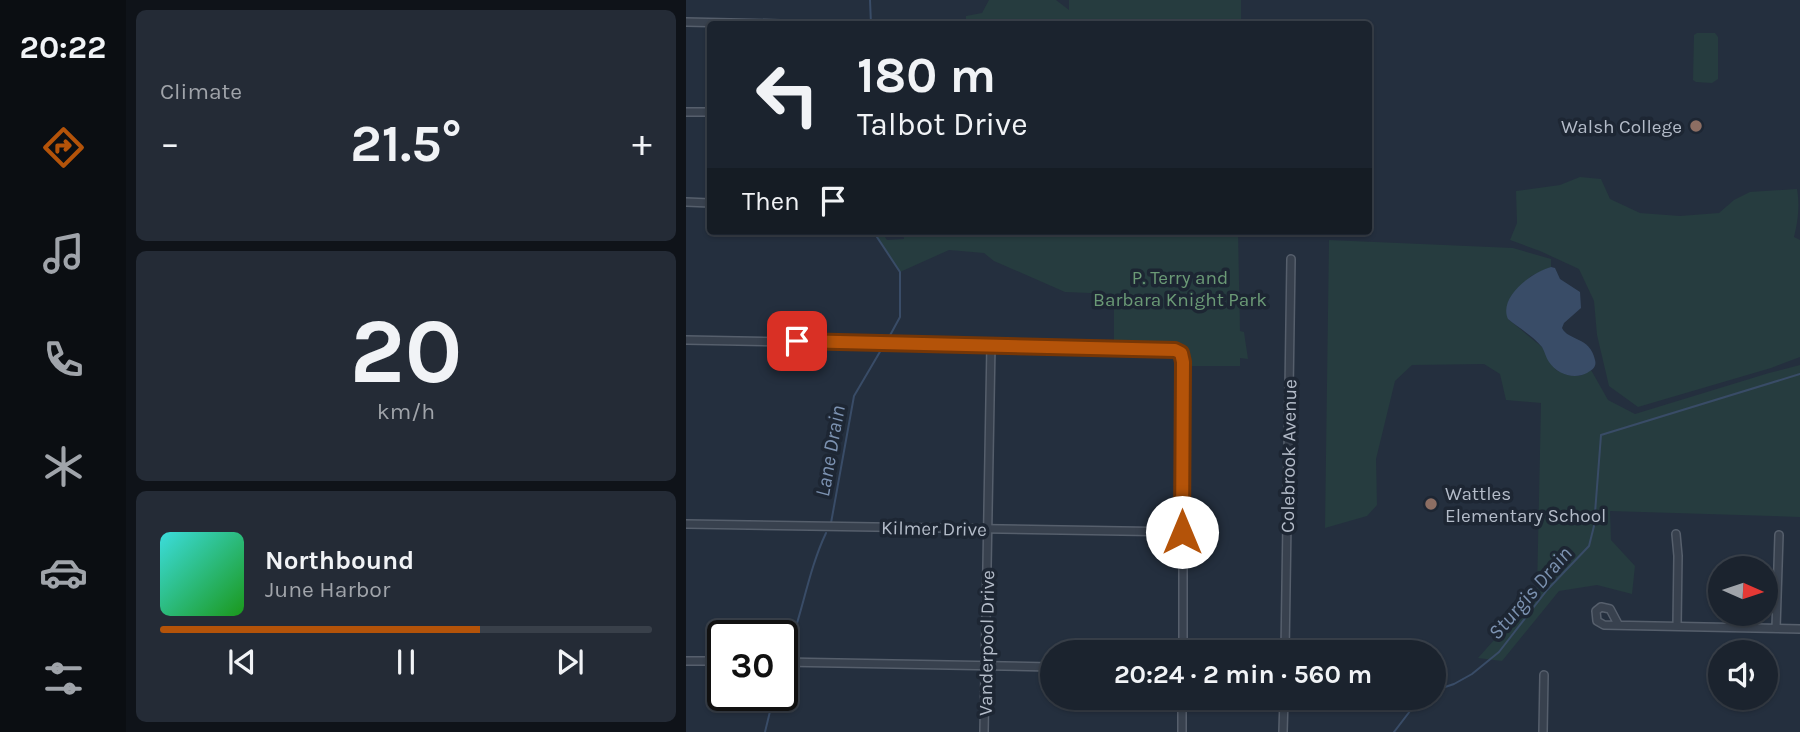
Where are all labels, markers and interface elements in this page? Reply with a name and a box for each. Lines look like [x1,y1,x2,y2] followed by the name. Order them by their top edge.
[20,29,106,66] text: 20:22
[857,47,996,104] text: 180 m
[742,49,833,140] icon: left
[160,78,242,105] text: Climate
[857,106,1028,143] text: Talbot Drive
[350,113,462,174] text: 21.5°
[1561,116,1682,138] place label: Walsh College
[1688,118,1704,134] marker: Walsh College
[160,121,180,166] text: −
[632,121,652,166] text: +
[39,123,88,172] icon: directions
[814,182,852,220] icon: arrive
[742,186,800,217] text: Then
[39,229,88,278] icon: music
[1093,267,1267,311] park label: P. Terry and Barbara Knight Park
[350,299,462,405] text: 20
[767,311,827,371] pin
[778,322,816,360] icon: arrive
[39,335,88,384] icon: phone
[1277,379,1301,533] street label: Colebrook Avenue
[377,398,435,425] text: km/h
[810,403,850,499] water label: Lane Drain
[39,442,88,491] icon: climate
[1445,483,1606,527] place label: Wattles Elementary School
[1145,495,1219,569] position arrow
[1423,496,1439,512] marker: Wattles Elementary School
[881,517,987,541] street label: Kilmer Drive
[1483,542,1577,644] water label: Sturgis Drain
[265,545,414,576] text: Northbound
[39,548,88,597] icon: car
[1708,556,1778,626] north arrow
[1708,556,1778,710] map controls
[975,570,999,716] street label: Vanderpool Drive
[265,576,390,603] text: June Harbor
[707,620,798,711] speed limit sign: 30
[1708,640,1778,710] button: sound
[223,643,261,681] icon: previous
[387,643,425,681] icon: pause
[551,643,589,681] icon: next
[39,654,88,703] icon: filters
[1114,659,1372,690] text: 20:24 · 2 min · 560 m

